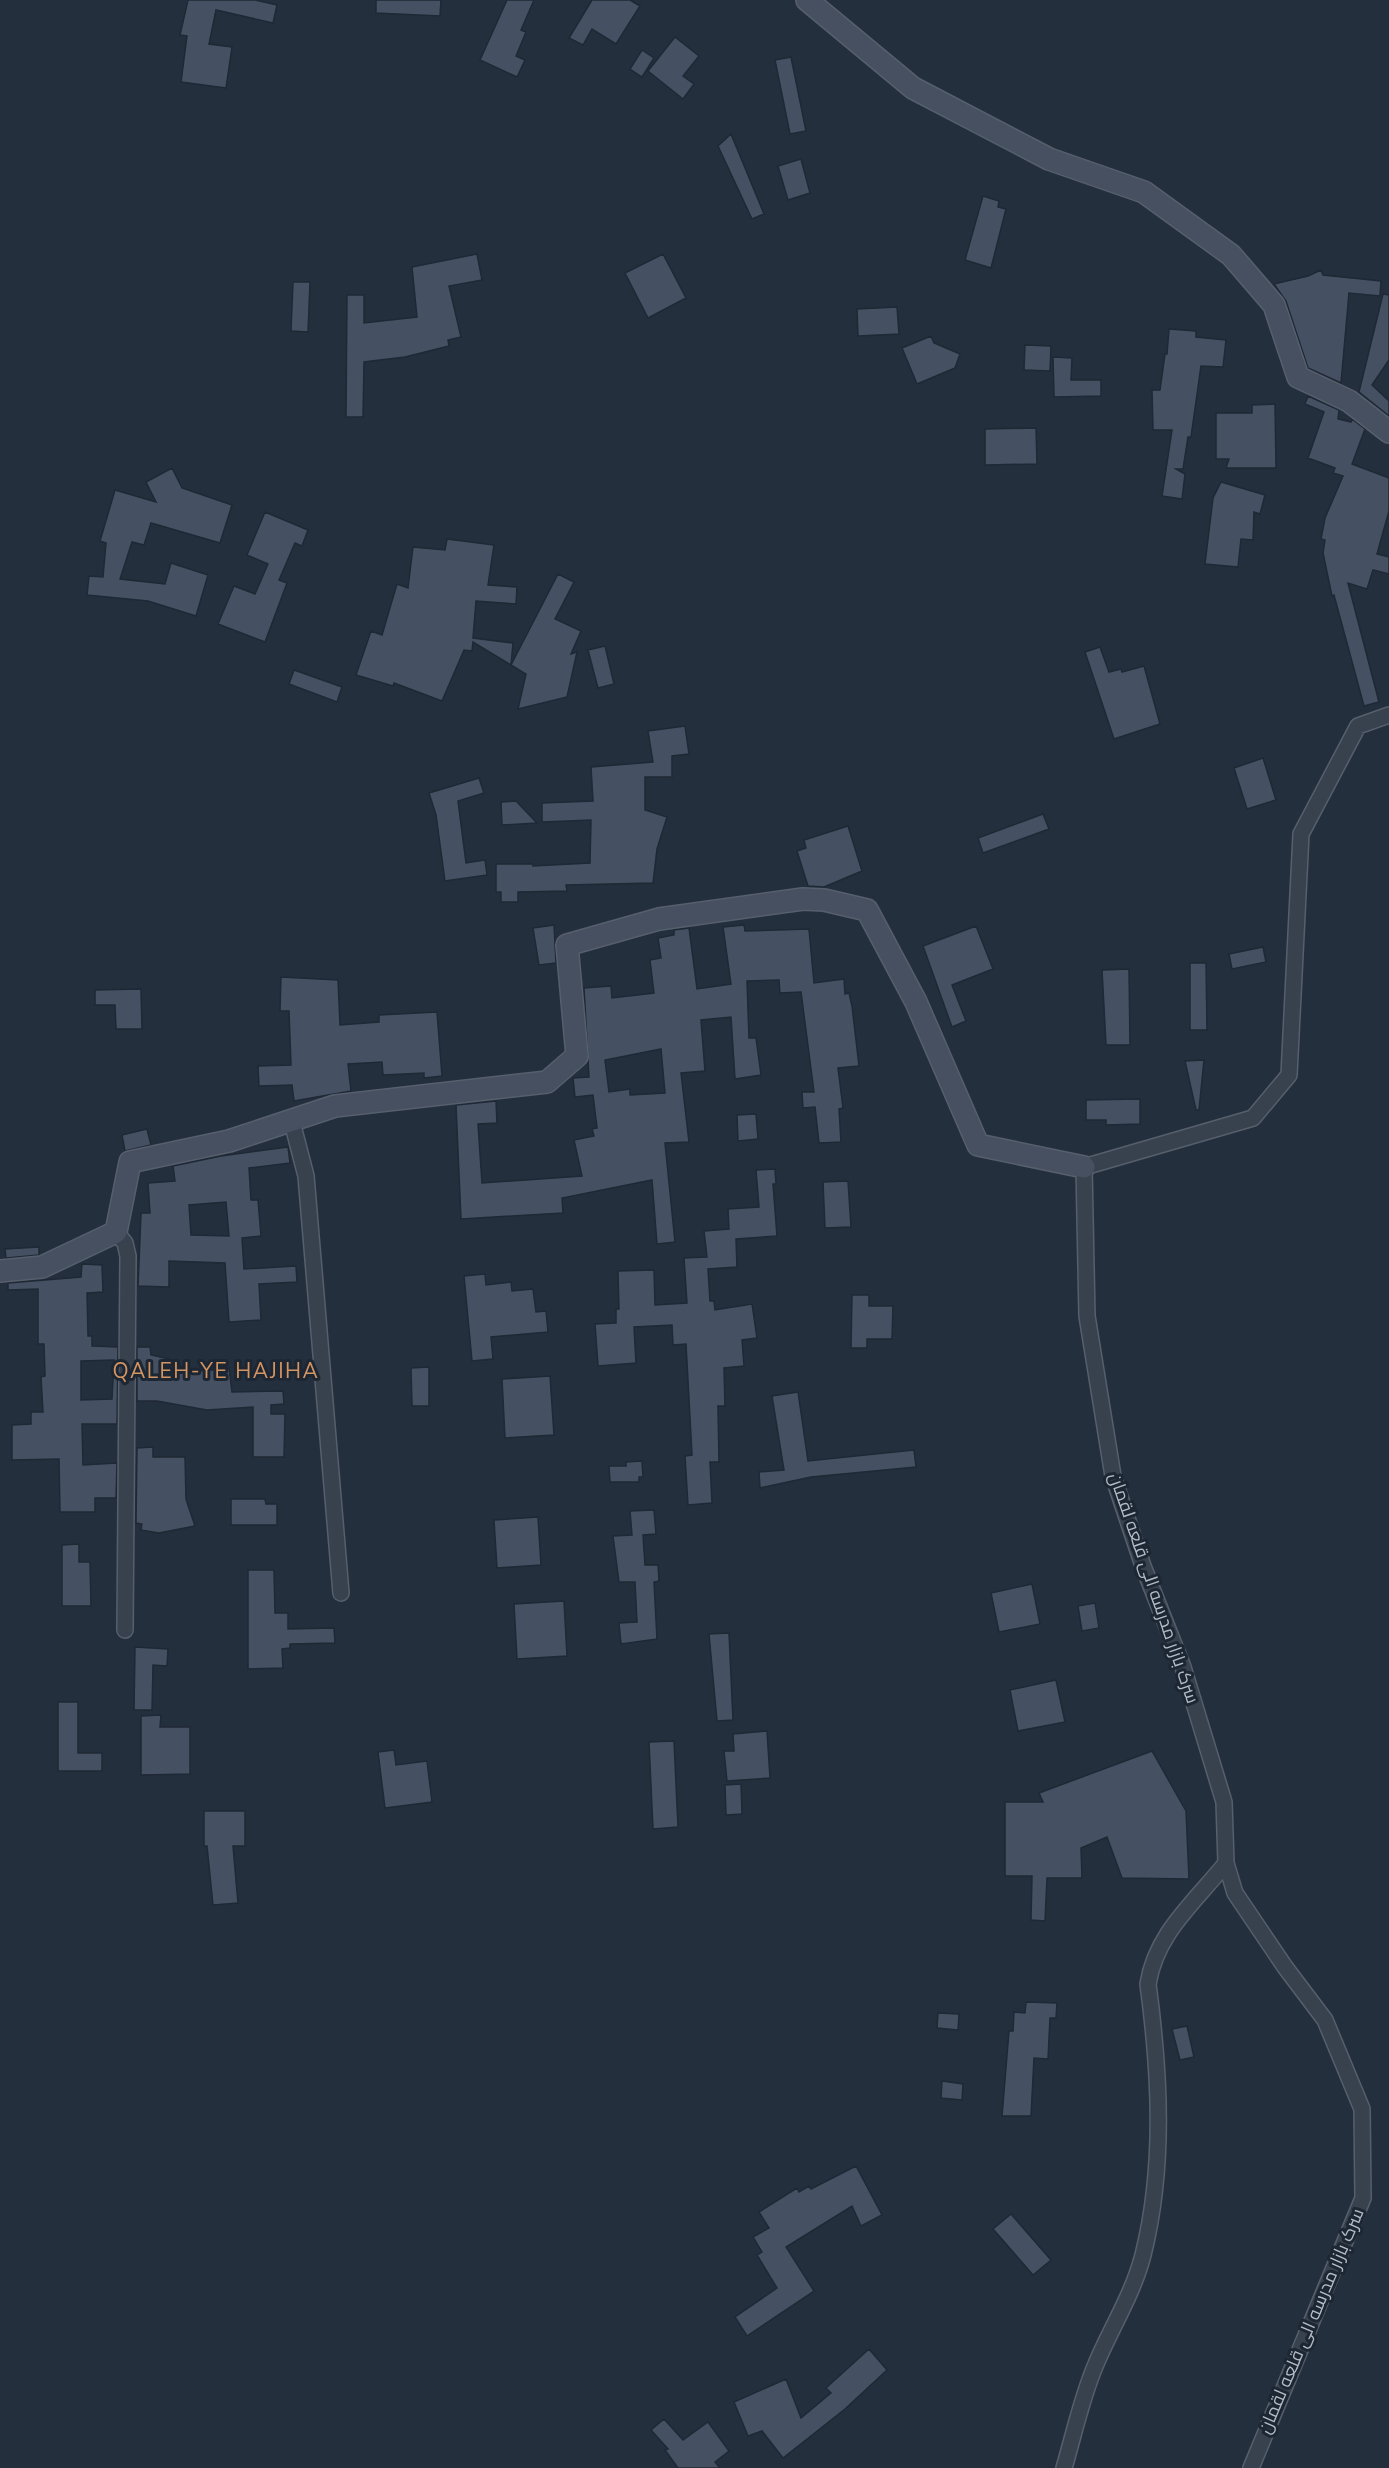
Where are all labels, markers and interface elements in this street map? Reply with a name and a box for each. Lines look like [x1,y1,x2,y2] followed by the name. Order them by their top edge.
[113,1357,319,1385] district label: QALEH-YE HAJIHA
[1103,1469,1205,1707] street label: سرک بازار مدرسه الی قلعه لقمان
[1253,2205,1369,2437] street label: سرک بازار مدرسه الی قلعه لقمان

